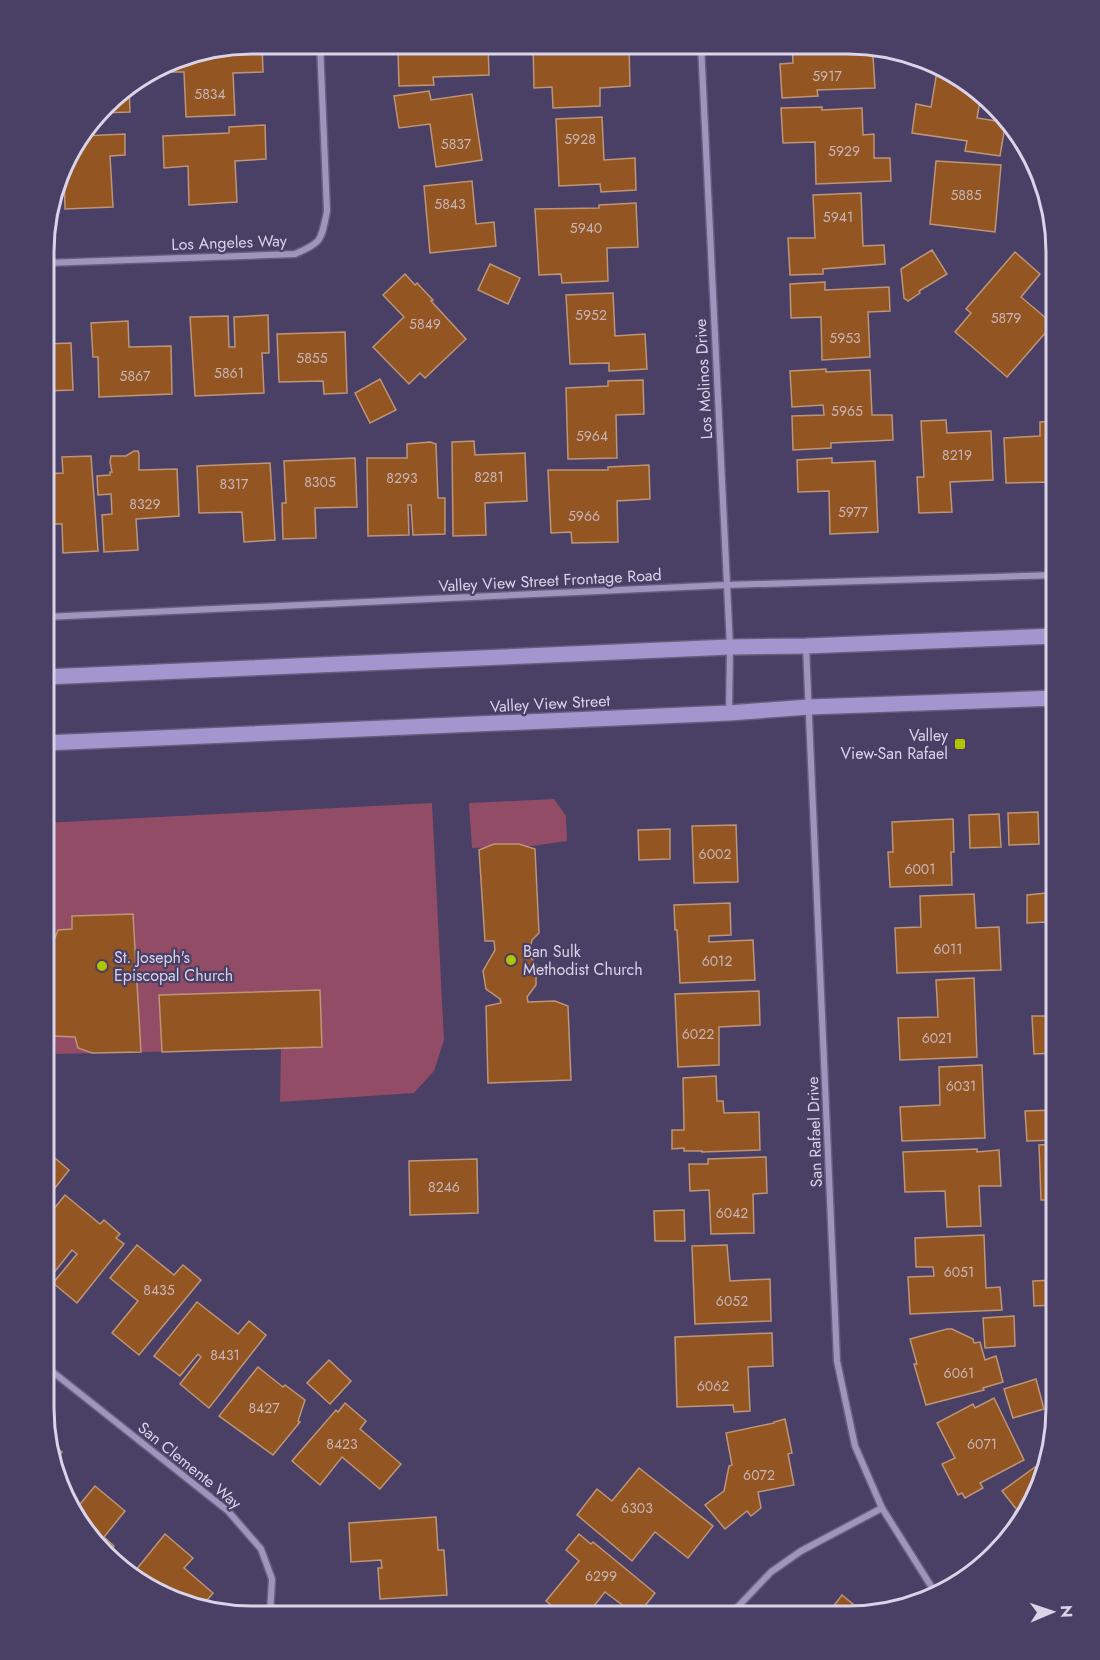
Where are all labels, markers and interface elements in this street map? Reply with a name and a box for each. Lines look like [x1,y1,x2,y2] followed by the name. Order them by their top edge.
[812,66,842,86] house number: 5917
[194,84,226,104] house number: 5834
[564,129,596,149] house number: 5928
[441,134,472,154] house number: 5837
[828,141,860,161] house number: 5929
[950,185,982,205] house number: 5885
[434,194,466,214] house number: 5843
[823,207,853,227] house number: 5941
[570,218,602,238] house number: 5940
[171,229,288,256] street label: Los Angeles Way
[575,305,607,325] house number: 5952
[991,308,1021,328] house number: 5879
[409,314,441,334] house number: 5849
[689,318,718,440] street label: Los Molinos Drive
[829,328,861,348] house number: 5953
[296,348,328,368] house number: 5855
[214,363,244,383] house number: 5861
[120,366,151,386] house number: 5867
[831,401,863,421] house number: 5965
[576,426,608,446] house number: 5964
[942,445,972,465] house number: 8219
[474,467,504,487] house number: 8281
[386,468,418,488] house number: 8293
[304,472,336,492] house number: 8305
[220,474,249,494] house number: 8317
[129,494,161,514] house number: 8329
[838,502,869,522] house number: 5977
[568,506,600,526] house number: 5966
[438,563,662,598] street label: Valley View Street Frontage Road
[489,689,611,718] street label: Valley View Street
[841,724,949,765] place label: Valley View-San Rafael
[953,737,967,751] marker: Valley View-San Rafael
[699,844,731,864] house number: 6002
[904,859,936,879] house number: 6001
[933,939,963,959] house number: 6011
[523,940,643,981] place label: Ban Sulk Methodist Church
[114,946,233,987] place label: St. Joseph's Episcopal Church
[702,951,732,971] house number: 6012
[504,953,518,967] marker: Ban Sulk Methodist Church
[95,959,109,973] marker: St. Joseph's Episcopal Church
[682,1024,714,1044] house number: 6022
[922,1028,952,1048] house number: 6021
[801,1076,828,1188] street label: San Rafael Drive
[946,1076,976,1096] house number: 6031
[428,1177,460,1197] house number: 8246
[716,1203,748,1223] house number: 6042
[944,1262,974,1282] house number: 6051
[143,1280,175,1300] house number: 8435
[716,1291,748,1311] house number: 6052
[210,1345,240,1365] house number: 8431
[944,1363,974,1383] house number: 6061
[697,1376,729,1396] house number: 6062
[248,1398,280,1418] house number: 8427
[133,1416,247,1515] street label: San Clemente Way
[326,1434,358,1454] house number: 8423
[967,1434,997,1454] house number: 6071
[743,1465,775,1485] house number: 6072
[621,1498,653,1518] house number: 6303
[585,1566,617,1586] house number: 6299
[1022,1582,1082,1642] north arrow
[1055,1605,1078,1618] text: N

